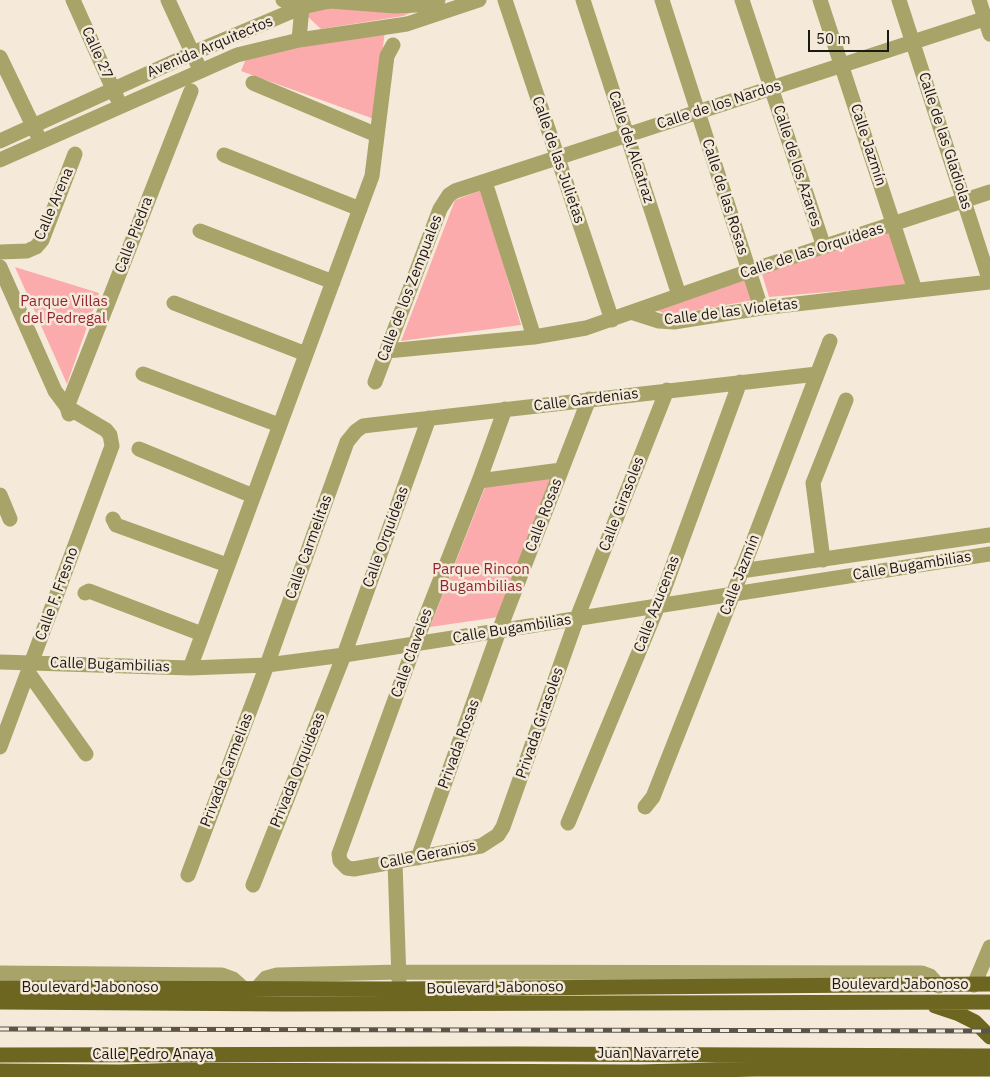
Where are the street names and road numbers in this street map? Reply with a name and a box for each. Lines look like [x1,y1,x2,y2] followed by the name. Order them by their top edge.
[144,12,276,82] street label: Avenida Arquitectos
[78,24,116,82] street label: Calle 27
[914,70,976,212] street label: Calle de las Gladiolas
[655,76,783,134] street label: Calle de los Nardos
[604,89,658,205] street label: Calle del Alcatraz
[528,94,588,226] street label: Calle de las Julietas
[846,102,890,188] street label: Calle Jazmín
[769,103,825,229] street label: Calle de los Azares
[698,137,752,257] street label: Calle de las Rosas
[31,165,77,243] street label: Calle Arena
[111,194,157,276] street label: Calle Piedra
[374,212,446,364] street label: Calle de los Zempuales
[738,219,886,283] street label: Calle de las Orquídeas
[663,295,799,329] street label: Calle de las Violetas
[533,385,639,415] street label: Calle Gardenias
[596,454,648,554] street label: Calle Girasoles
[522,476,566,554] street label: Calle Rosas
[359,484,413,590] street label: Calle Orquídeas
[282,492,336,602] street label: Calle Carmelitas
[716,532,764,618] street label: Calle Jazmín
[32,545,82,643] street label: Calle F. Fresno
[851,548,973,584] street label: Calle Bugambilias
[630,553,684,655] street label: Calle Azucenas
[388,606,436,700] street label: Calle Claveles
[451,611,573,647] street label: Calle Bugambilias
[50,654,170,676] street label: Calle Bugambilias
[513,665,567,781] street label: Privada Girasoles
[434,697,484,791] street label: Privada Rosas
[197,710,257,830] street label: Privada Carmelias
[267,710,329,830] street label: Privada Orquídeas
[379,837,477,873] street label: Calle Geranios
[831,976,969,994] street label: Boulevard Jabonoso
[426,978,564,998] street label: Boulevard Jabonoso
[21,979,159,997] street label: Boulevard Jabonoso
[597,1045,699,1063] street label: Juan Navarrete
[92,1046,214,1064] street label: Calle Pedro Anaya

